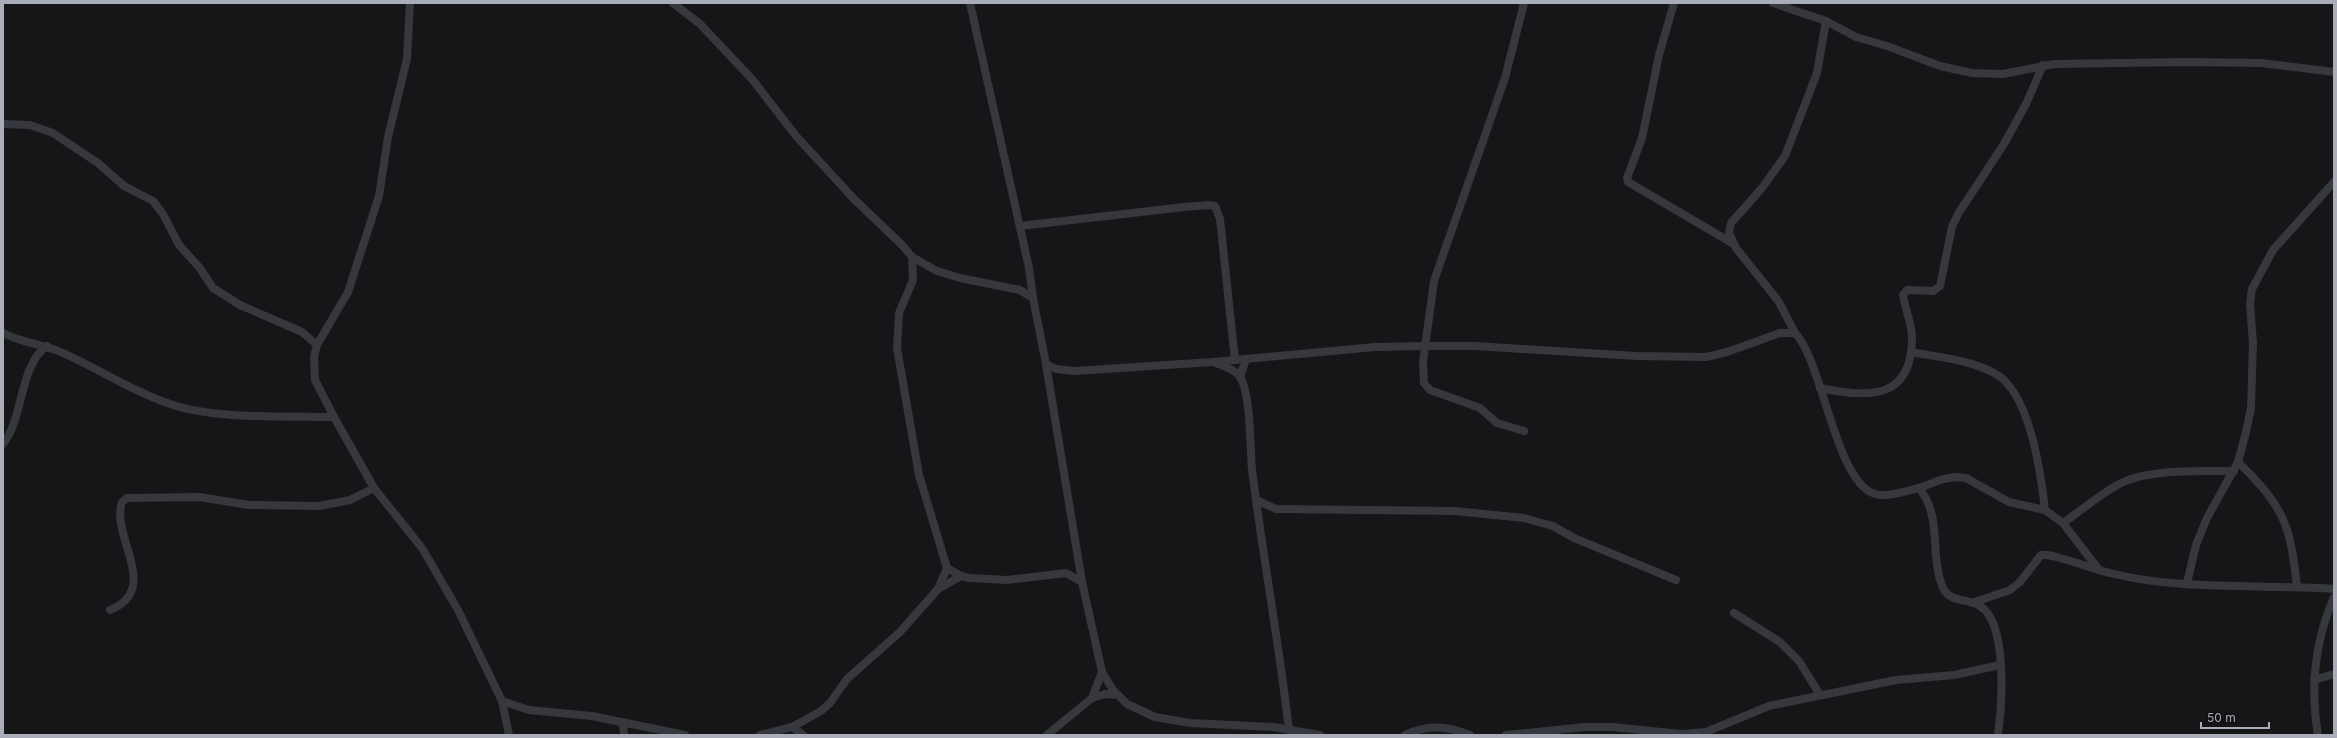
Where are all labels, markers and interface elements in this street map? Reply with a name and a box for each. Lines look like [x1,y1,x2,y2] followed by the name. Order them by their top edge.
[2201,704,2269,730] scale bar
[2207,710,2236,725] text: 50 m

